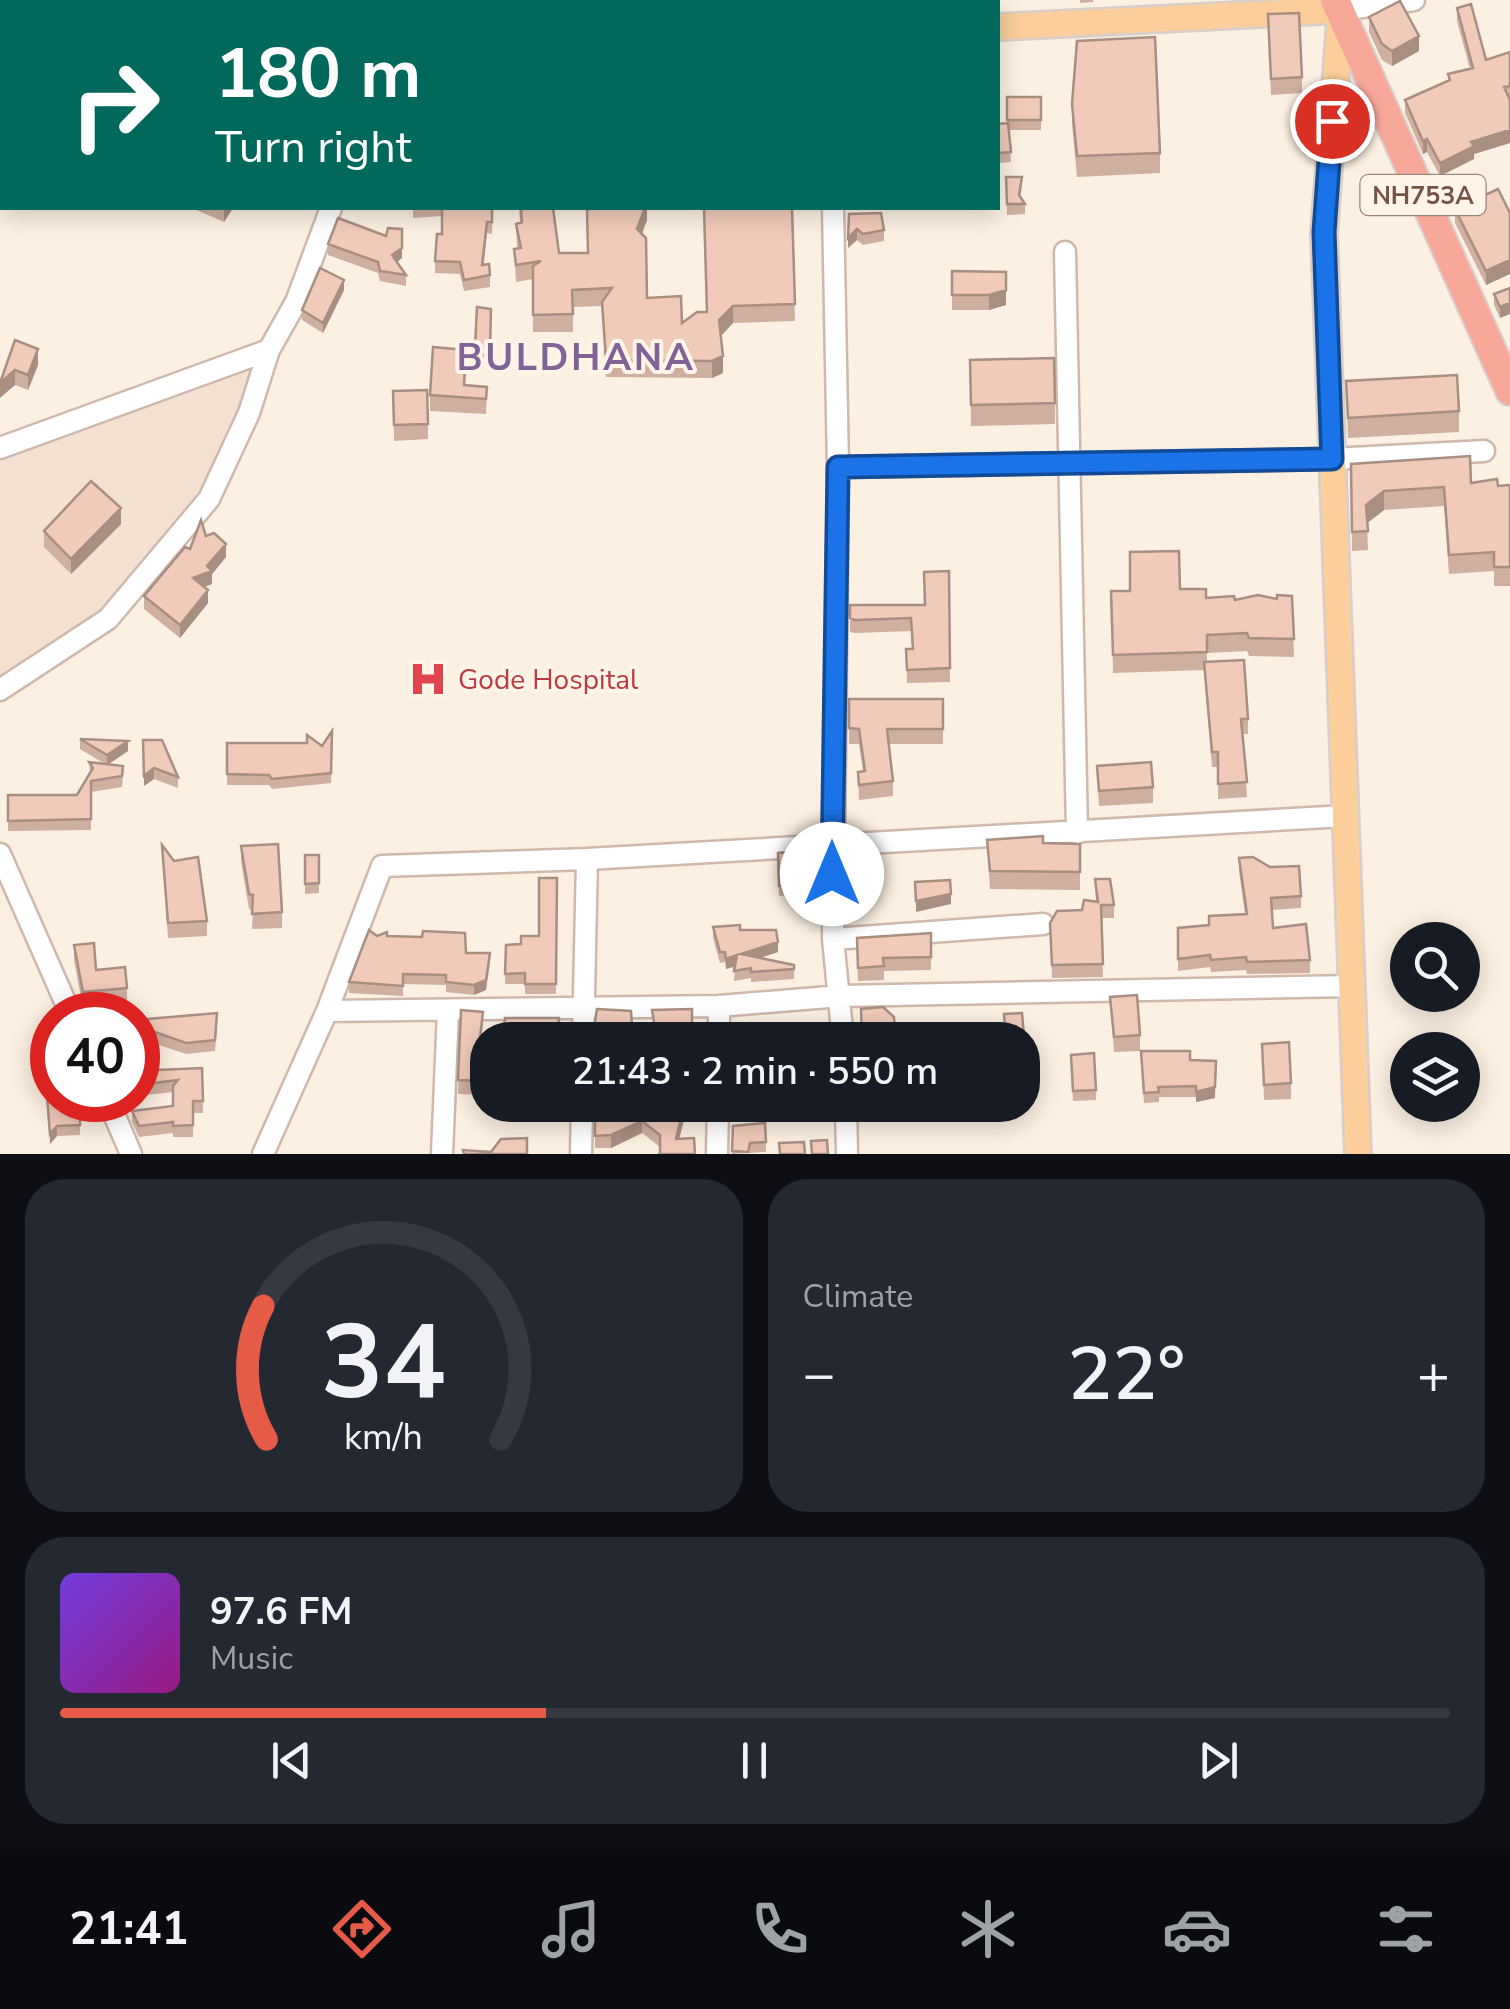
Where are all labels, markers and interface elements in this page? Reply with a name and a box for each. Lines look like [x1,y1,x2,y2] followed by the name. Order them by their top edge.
[215,26,421,122] text: 180 m
[50,40,180,170] icon: right
[1290,79,1375,164] pin
[1305,94,1360,149] icon: arrive
[215,117,412,178] text: Turn right
[1360,175,1486,215] road number: NH753A
[457,332,695,383] district label: BULDHANA
[407,658,449,700] hospital icon: Gode Hospital
[458,661,639,699] place label: Gode Hospital
[780,822,884,926] position arrow
[1390,922,1480,1122] map controls
[1390,922,1480,1012] button: search
[30,992,160,1122] speed limit sign: 40
[1390,1032,1480,1122] button: layers
[572,1046,938,1097] text: 21:43 · 2 min · 550 m
[803,1275,913,1318] text: Climate
[321,1292,446,1434] text: 34
[1067,1323,1185,1425] text: 22°
[803,1337,836,1412] text: −
[1417,1337,1450,1412] text: +
[344,1413,423,1462] text: km/h
[210,1586,352,1637] text: 97.6 FM
[210,1637,293,1680] text: Music
[264,1733,319,1788] icon: previous
[727,1733,782,1788] icon: pause
[1191,1733,1246,1788] icon: next
[327,1894,397,1964] icon: directions
[536,1894,606,1964] icon: music
[745,1894,815,1964] icon: phone
[953,1894,1023,1964] icon: climate
[1162,1894,1232,1964] icon: car
[1371,1894,1441,1964] icon: filters
[69,1899,189,1960] text: 21:41

